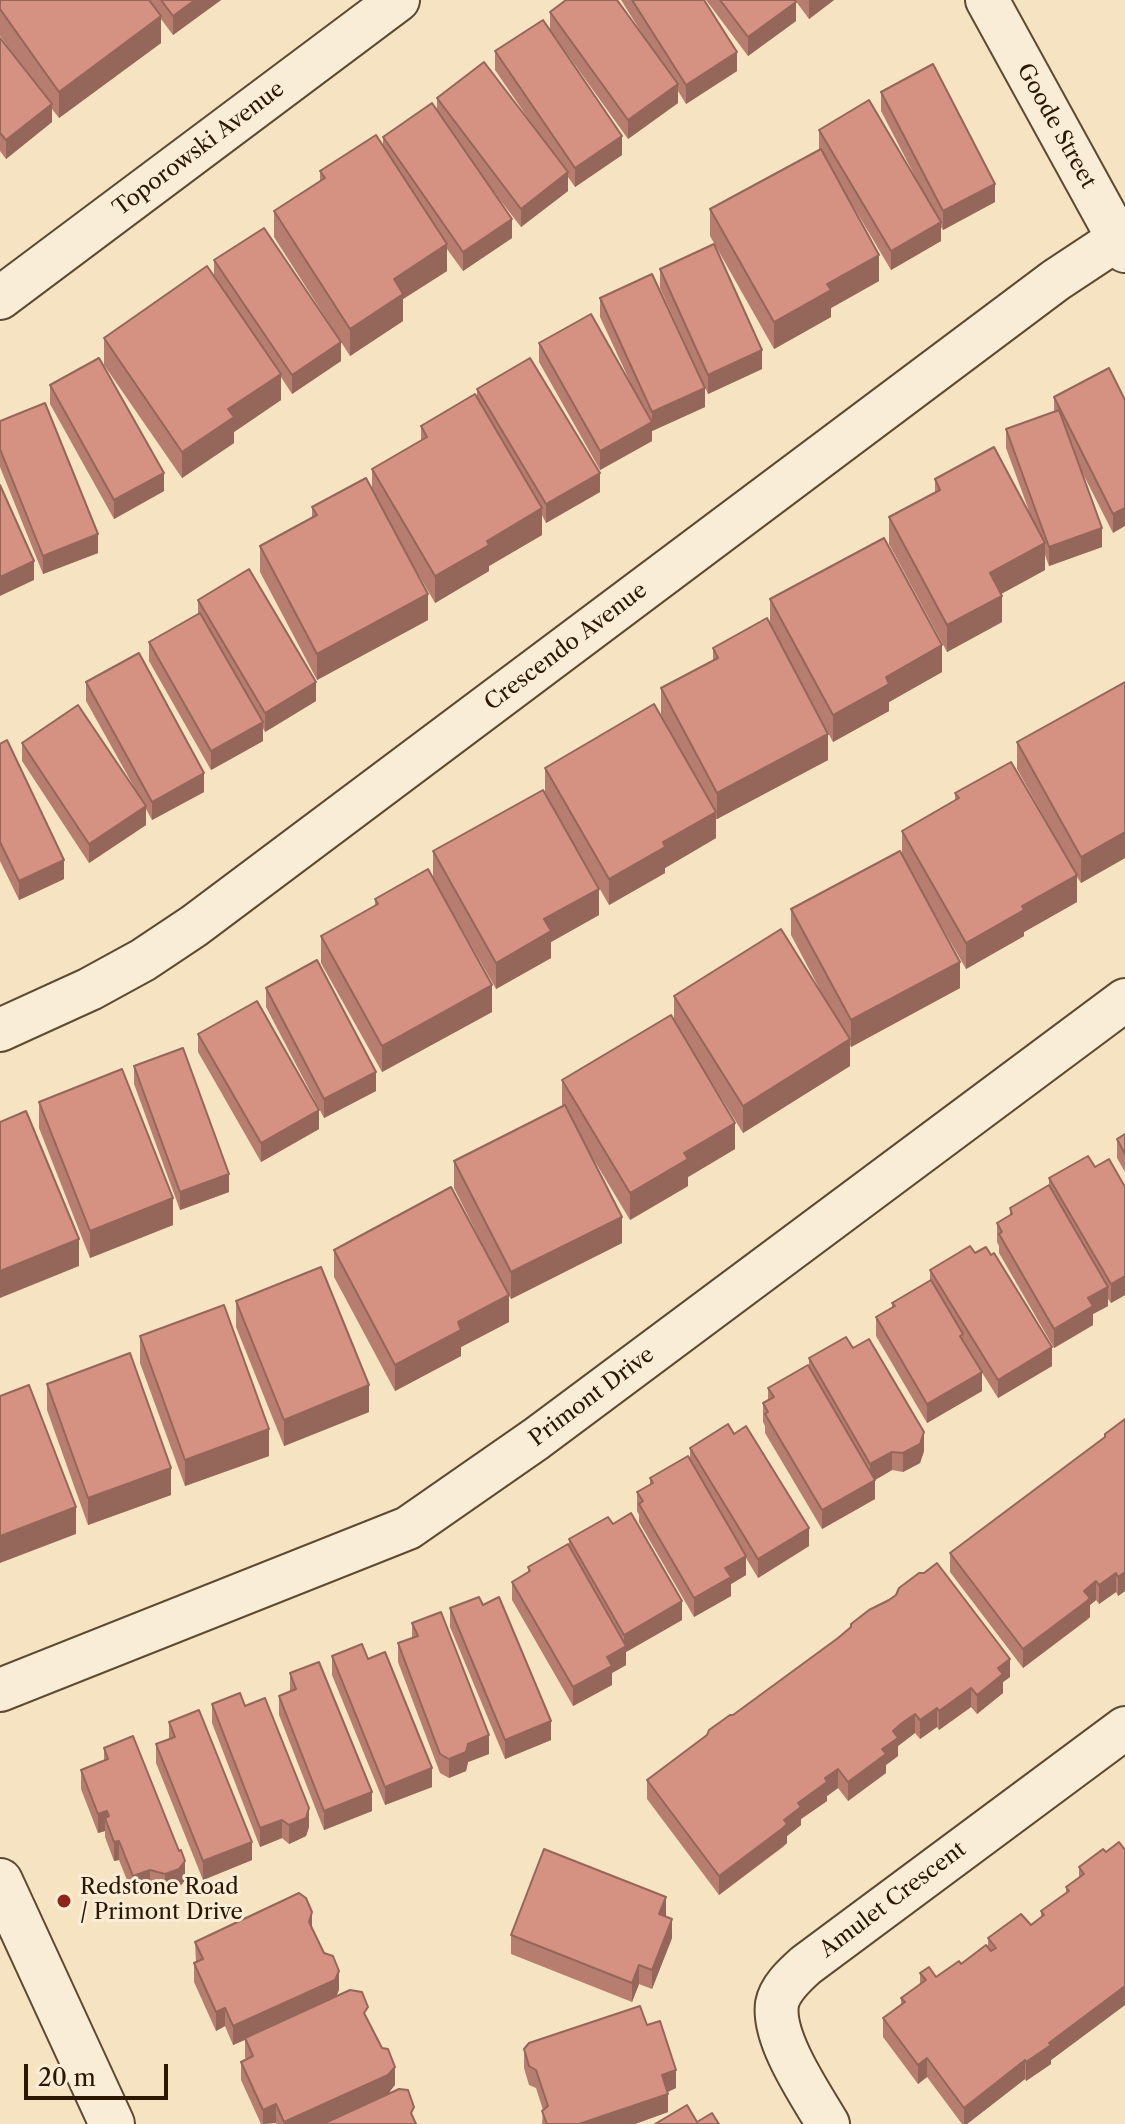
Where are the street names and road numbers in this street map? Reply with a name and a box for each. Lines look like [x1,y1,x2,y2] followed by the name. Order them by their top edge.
[1011,59,1101,193] street label: Goode Street
[108,76,290,222] street label: Toporowski Avenue
[480,577,652,717] street label: Crescendo Avenue
[525,1342,659,1452] street label: Primont Drive
[815,1836,971,1964] street label: Amulet Crescent

